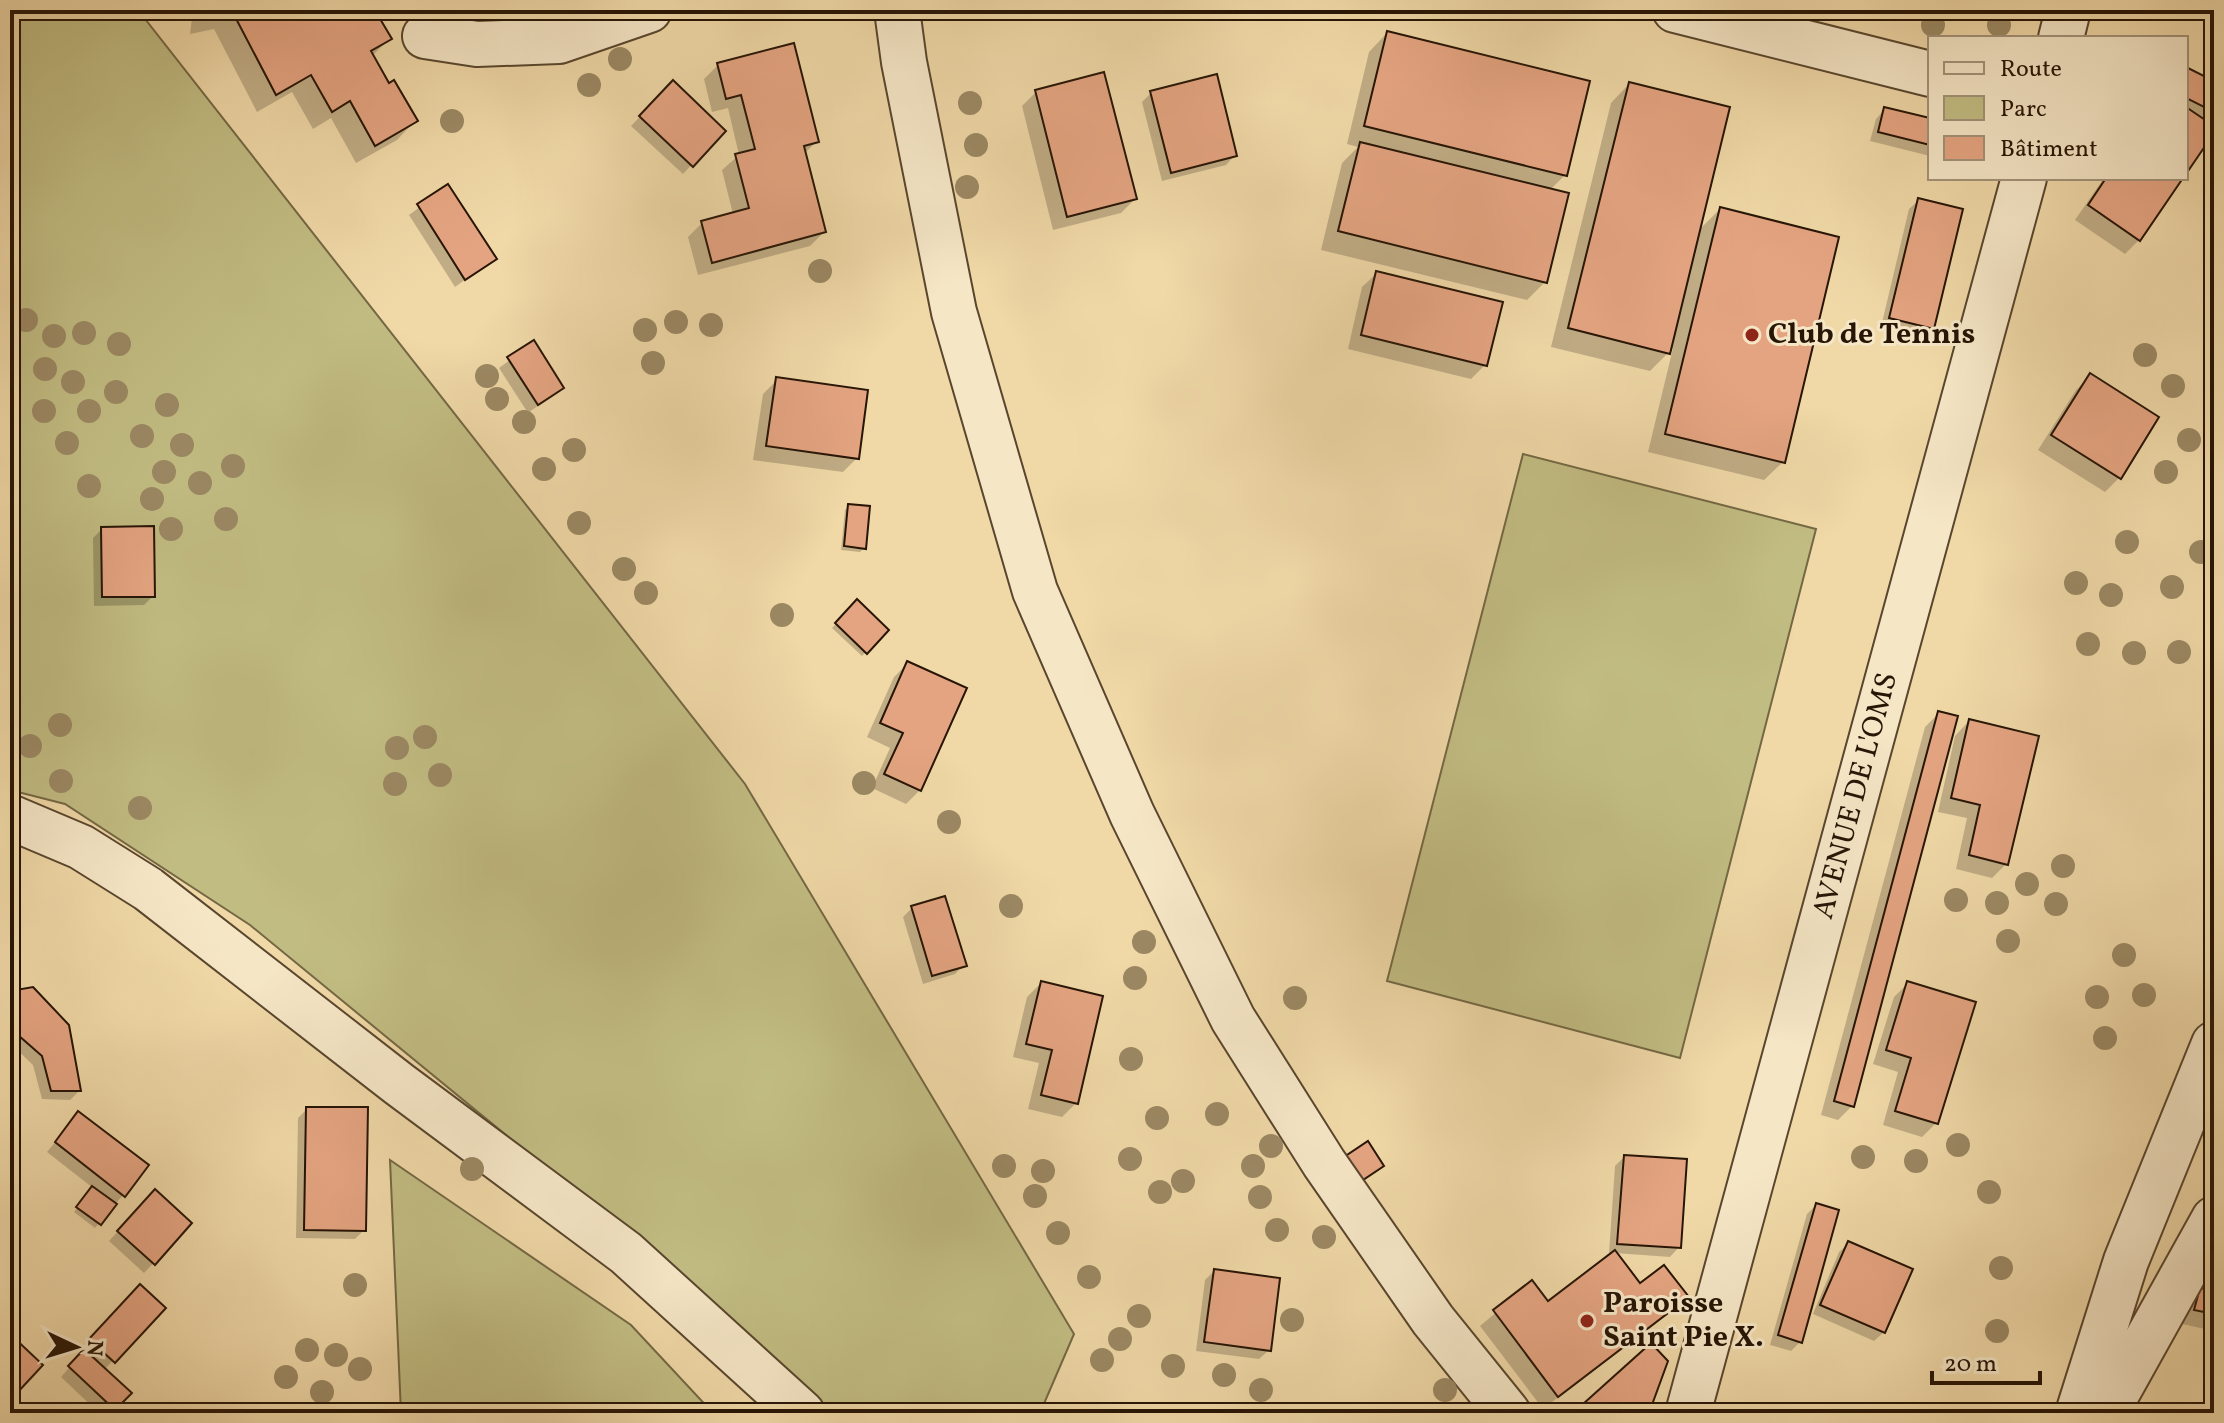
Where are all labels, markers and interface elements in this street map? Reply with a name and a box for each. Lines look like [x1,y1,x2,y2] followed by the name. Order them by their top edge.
[1928,36,2188,180] legend
[2000,53,2062,87] text: Route
[2000,93,2047,127] text: Parc
[2000,133,2098,167] text: Bâtiment
[1768,314,1975,356] place label: Club de Tennis
[1743,326,1761,344] marker: Club de Tennis
[1803,668,1909,924] street label: AVENUE DE L'OMS
[1603,1283,1764,1359] place label: Paroisse Saint Pie X.
[36,1307,116,1387] north arrow
[1578,1312,1596,1330] marker: Paroisse Saint Pie X.
[1932,1335,2040,1385] scale bar
[77,1339,109,1357] text: N
[1944,1348,1997,1382] text: 20 m

